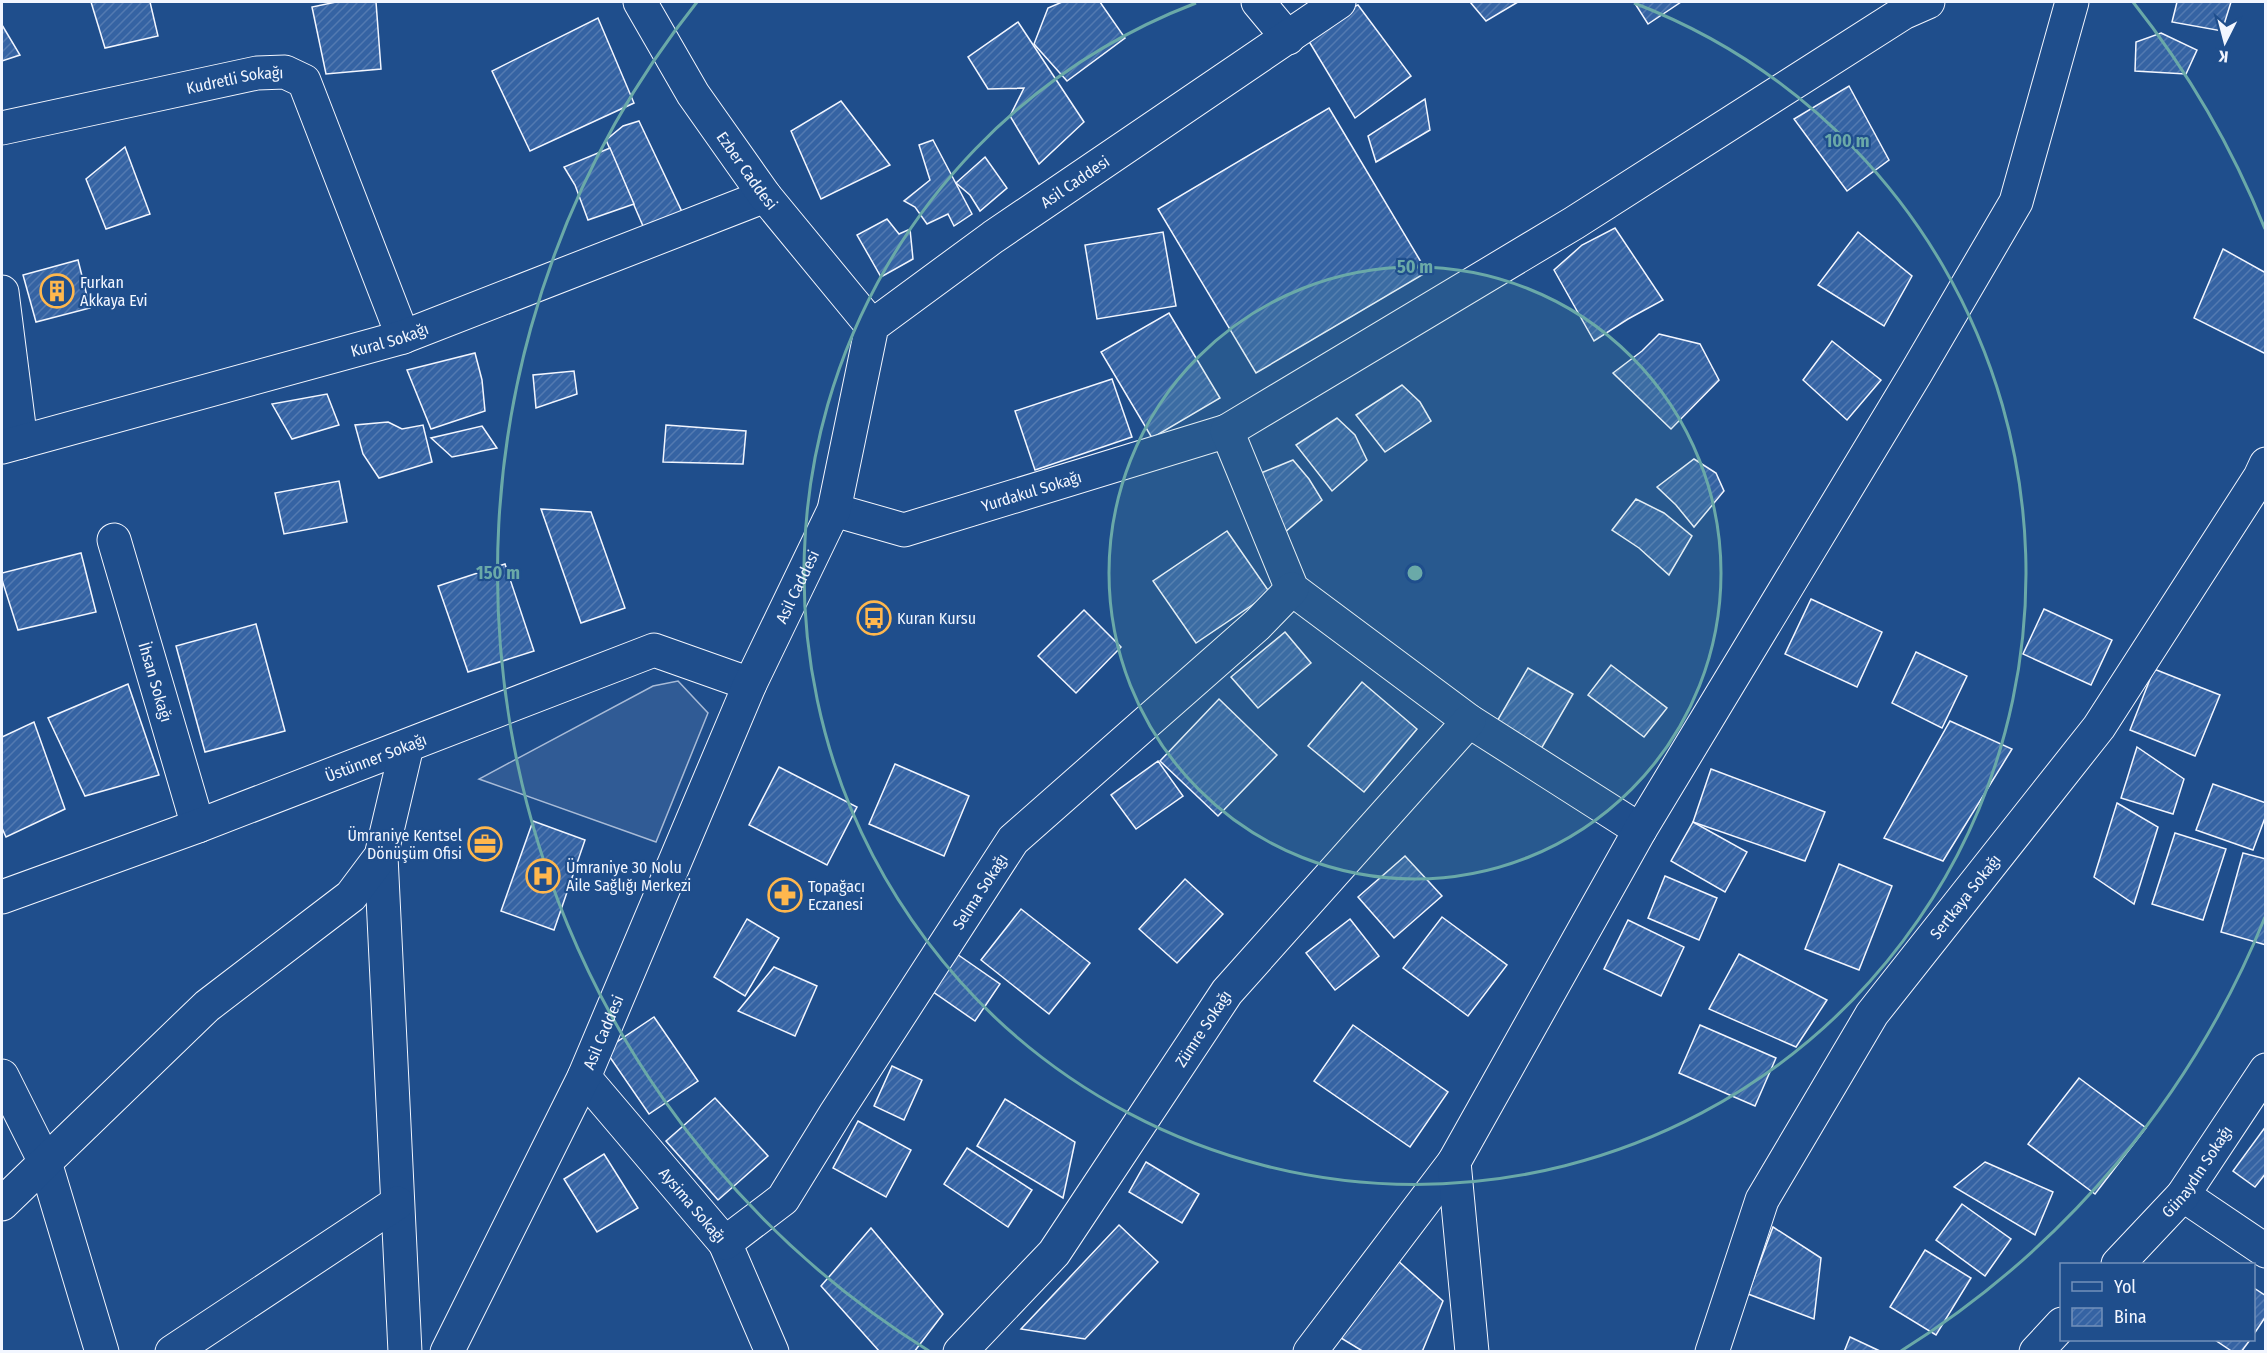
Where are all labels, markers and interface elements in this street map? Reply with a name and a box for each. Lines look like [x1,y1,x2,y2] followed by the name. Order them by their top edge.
[2195,12,2255,72] north arrow
[2217,46,2229,66] text: K
[185,63,284,98] street label: Kudretli Sokağı
[713,128,781,214] street label: Ezber Caddesi
[1825,130,1869,152] text: 100 m
[1037,152,1113,212] street label: Asil Caddesi
[1397,256,1433,278] text: 50 m
[39,273,75,309] building icon: Furkan Akkaya Evi
[80,273,148,310] place label: Furkan Akkaya Evi
[349,319,431,361] street label: Kural Sokağı
[979,467,1084,516] street label: Yurdakul Sokağı
[772,547,823,627] street label: Asil Caddesi
[476,562,520,584] text: 150 m
[1405,563,1425,583] centre of rings
[856,600,892,636] bus stop icon: Kuran Kursu
[897,609,976,628] place label: Kuran Kursu
[135,640,176,724] street label: İhsan Sokağı
[323,730,429,786] street label: Üstünner Sokağı
[347,826,462,863] place label: Ümraniye Kentsel Dönüşüm Ofisi
[467,826,503,862] office icon: Ümraniye Kentsel Dönüşüm Ofisi
[949,850,1012,933] street label: Selma Sokağı
[1926,851,2005,943] street label: Sertkaya Sokağı
[525,858,561,894] hospital icon: Ümraniye 30 Nolu Aile Sağlığı Merkezi
[566,858,691,895] place label: Ümraniye 30 Nolu Aile Sağlığı Merkezi
[767,877,803,913] pharmacy icon: Topağacı Eczanesi
[808,877,865,914] place label: Topağacı Eczanesi
[1171,987,1235,1070] street label: Zümre Sokağı
[579,992,628,1072] street label: Asil Caddesi
[2158,1122,2236,1221] street label: Günaydın Sokağı
[655,1164,730,1247] street label: Aysima Sokağı
[2060,1263,2255,1341] legend
[2114,1276,2136,1298] text: Yol
[2114,1306,2147,1328] text: Bina

